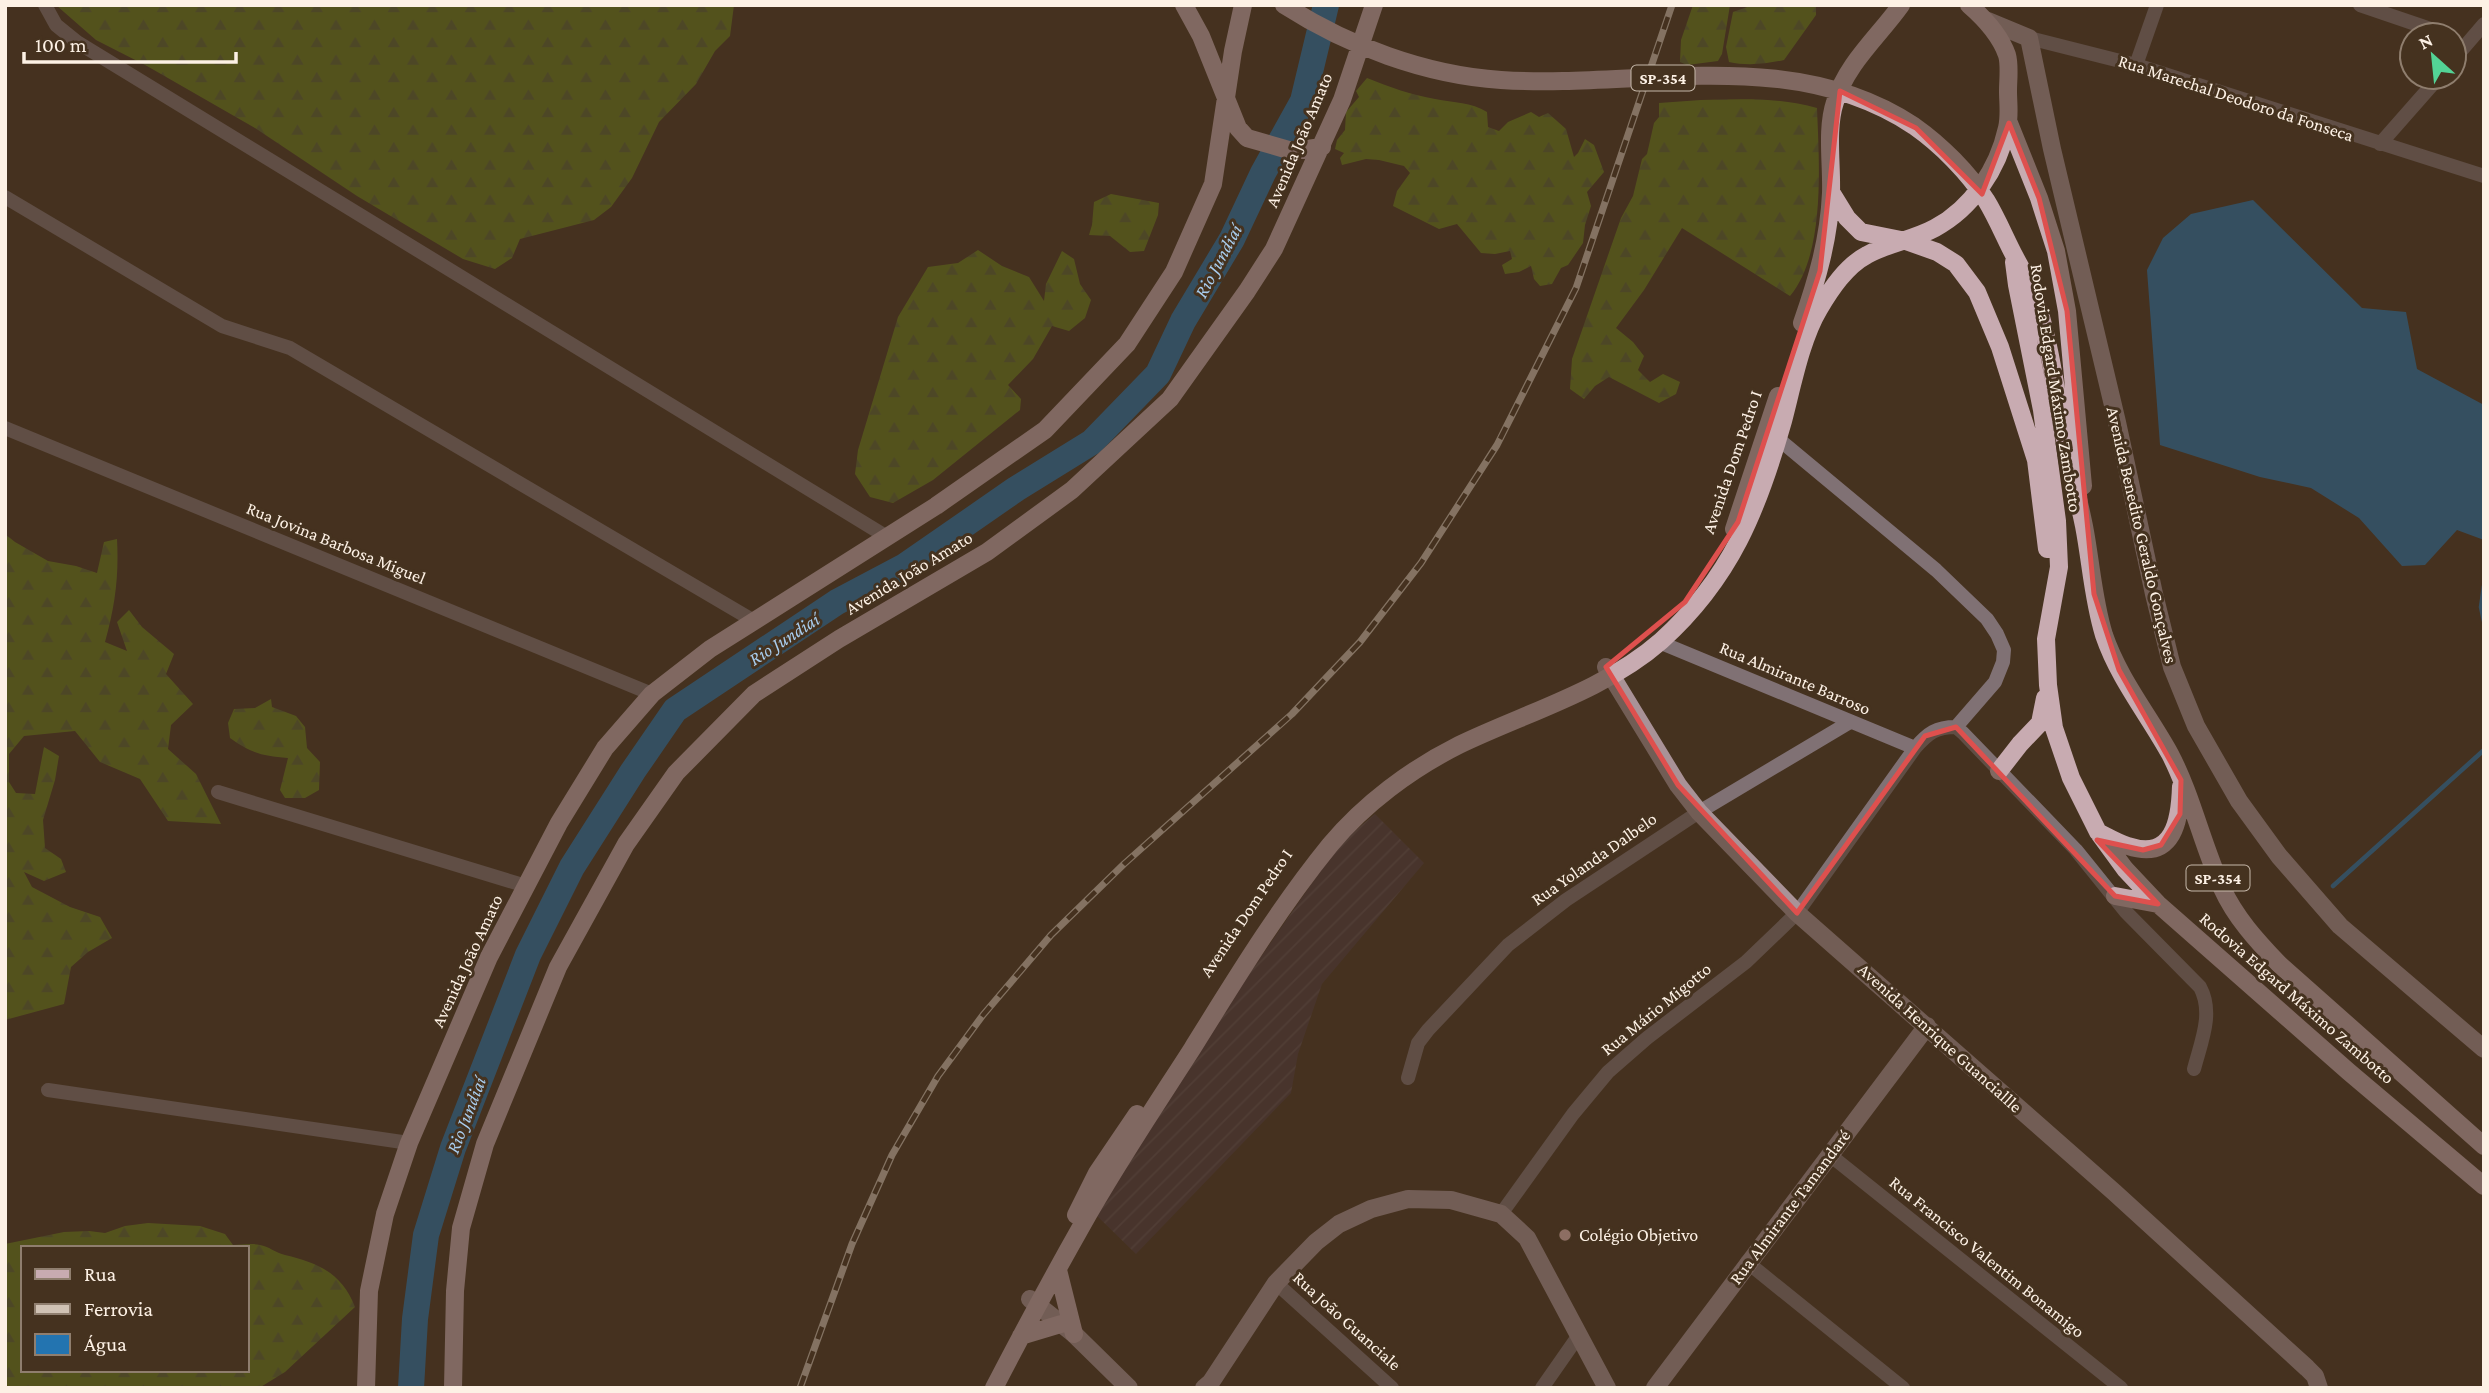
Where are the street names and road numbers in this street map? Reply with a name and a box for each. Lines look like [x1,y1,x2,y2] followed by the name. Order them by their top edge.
[2116,50,2356,146] street label: Rua Marechal Deodoro da Fonseca
[1632,66,1694,90] road number: SP-354
[1262,70,1336,210] street label: Avenida João Amato
[2026,262,2086,514] street label: Rodovia Edgard Máximo Zambotto
[1698,388,1766,536] street label: Avenida Dom Pedro I
[2103,405,2181,665] street label: Avenida Benedito Geraldo Gonçalves
[243,498,429,588] street label: Rua Jovina Barbosa Miguel
[842,527,976,619] street label: Avenida João Amato
[1717,637,1873,719] street label: Rua Almirante Barroso
[1528,808,1660,910] street label: Rua Yolanda Dalbelo
[1196,845,1296,981] street label: Avenida Dom Pedro I
[2186,866,2250,890] road number: SP-354
[427,891,507,1031] street label: Avenida João Amato
[2196,908,2398,1088] street label: Rodovia Edgard Máximo Zambotto
[1597,959,1715,1059] street label: Rua Mário Migotto
[1854,959,2026,1117] street label: Avenida Henrique Guanciallle
[1725,1126,1855,1288] street label: Rua Almirante Tamandaré
[1886,1172,2088,1342] street label: Rua Francisco Valentim Bonamigo
[1289,1267,1405,1375] street label: Rua João Guanciale

